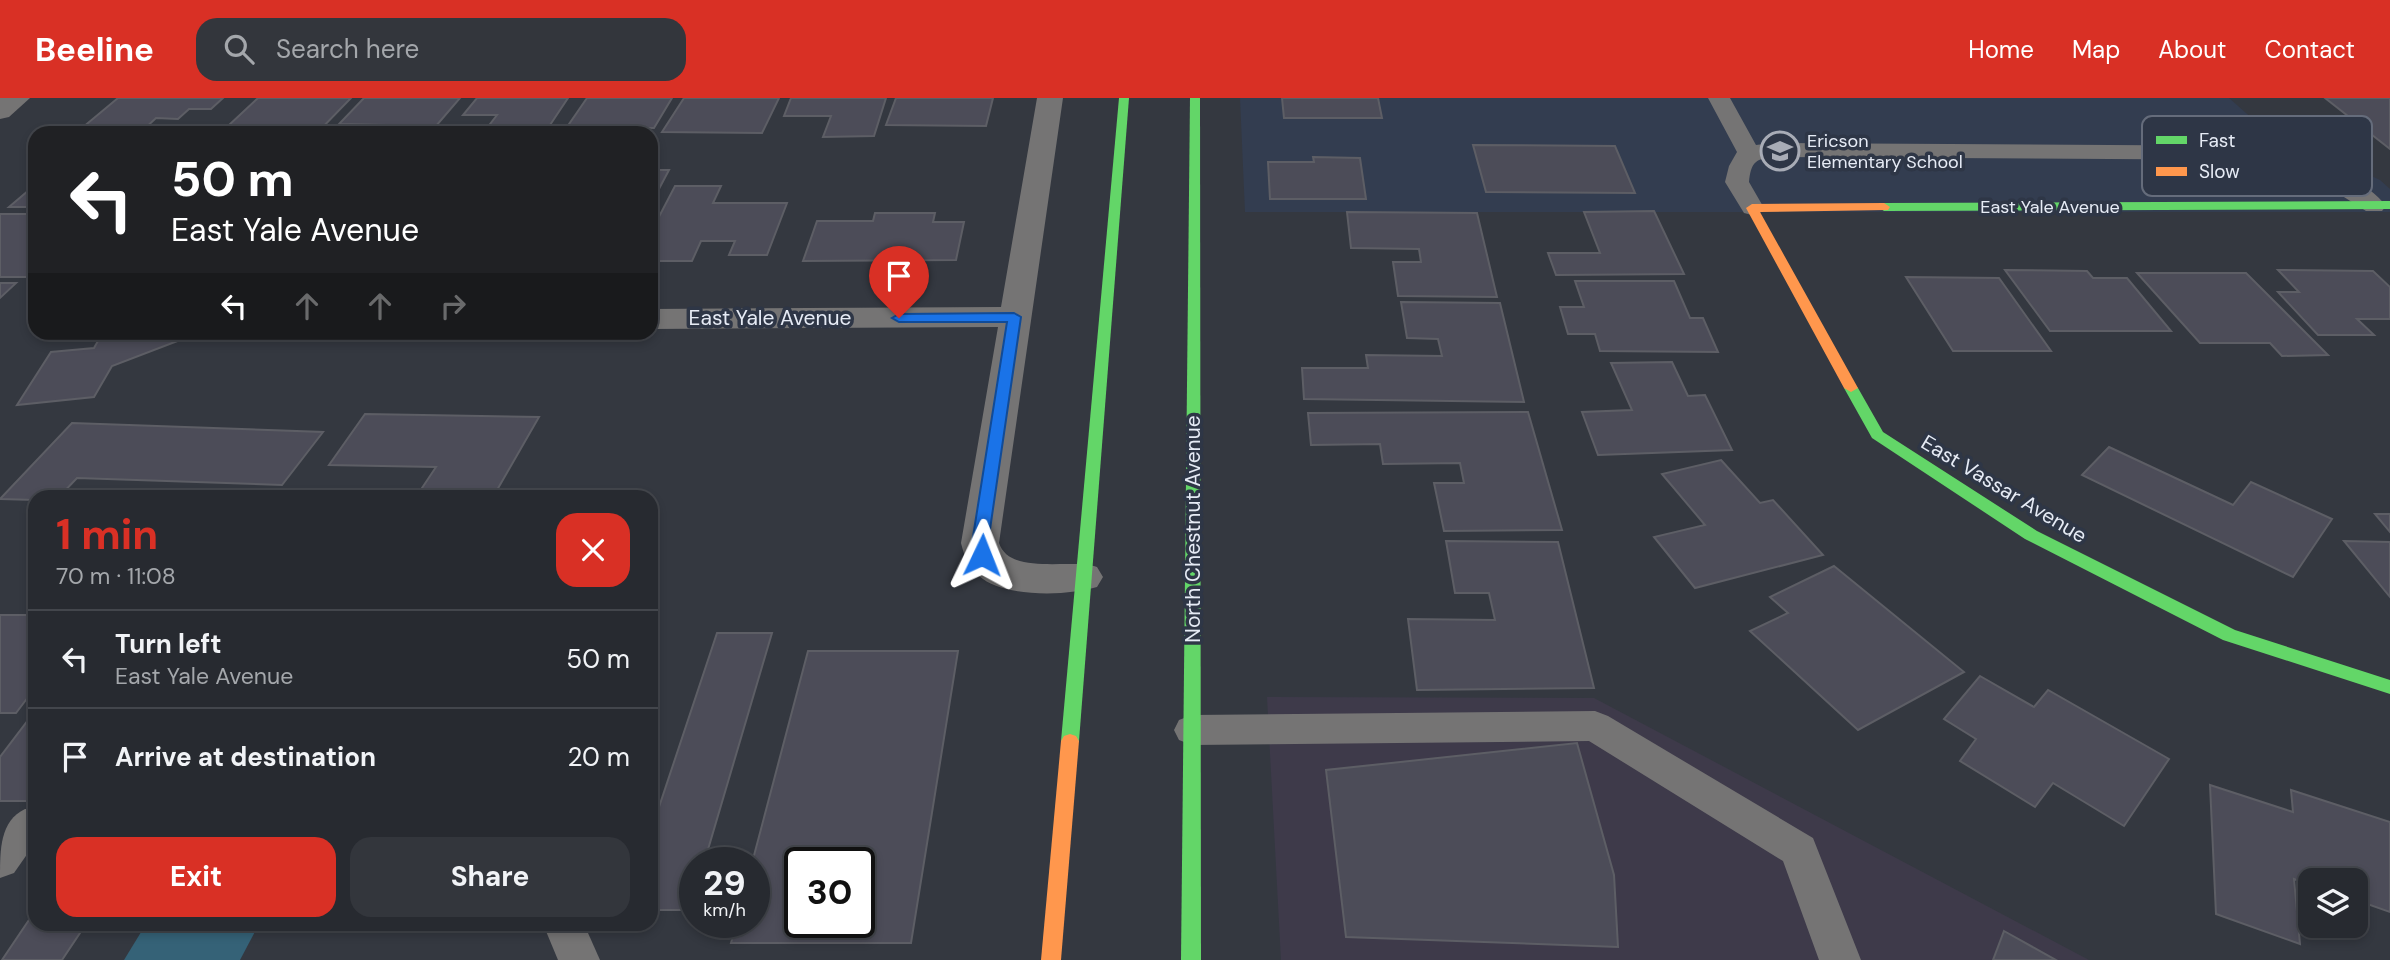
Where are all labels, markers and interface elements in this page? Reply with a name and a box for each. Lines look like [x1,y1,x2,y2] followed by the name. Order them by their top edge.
[196,18,686,81] search box
[35,28,154,71] text: Beeline
[220,30,258,68] icon: search
[276,32,419,66] text: Search here
[1968,34,2034,65] text: Home
[2072,34,2120,65] text: Map
[2158,34,2227,65] text: About
[2265,34,2355,65] text: Contact
[2142,116,2372,196] legend
[2199,128,2235,153] text: Fast
[1807,129,1963,174] place label: Ericson Elementary School
[1759,130,1801,172] school or university icon: Ericson Elementary School
[171,147,294,211] text: 50 m
[56,154,147,245] icon: left
[2199,159,2240,184] text: Slow
[1980,195,2120,219] street label: East Yale Avenue
[171,209,419,251] text: East Yale Avenue
[869,246,929,318] pin
[880,257,918,295] icon: arrive
[215,287,253,325] icon: left
[288,287,326,325] icon: ahead
[361,287,399,325] icon: ahead
[434,287,472,325] icon: right
[689,304,851,332] street label: East Yale Avenue
[1179,415,1207,643] street label: North Chestnut Avenue
[1916,428,2092,550] street label: East Vassar Avenue
[56,507,158,562] text: 1 min
[556,513,630,587] button: close
[945,518,1019,592] position arrow
[56,561,176,591] text: 70 m · 11:08
[115,627,222,661] text: Turn left
[56,640,94,678] icon: left
[566,642,630,676] text: 50 m
[115,661,293,691] text: East Yale Avenue
[56,738,94,776] icon: arrive
[115,740,376,774] text: Arrive at destination
[567,740,630,774] text: 20 m
[56,837,336,917] button: Exit
[350,837,630,917] button: Share
[784,847,875,938] speed limit sign: 30
[703,860,746,906] text: 29
[2298,868,2368,938] map controls
[2298,868,2368,938] button: layers
[703,898,746,922] text: km/h

